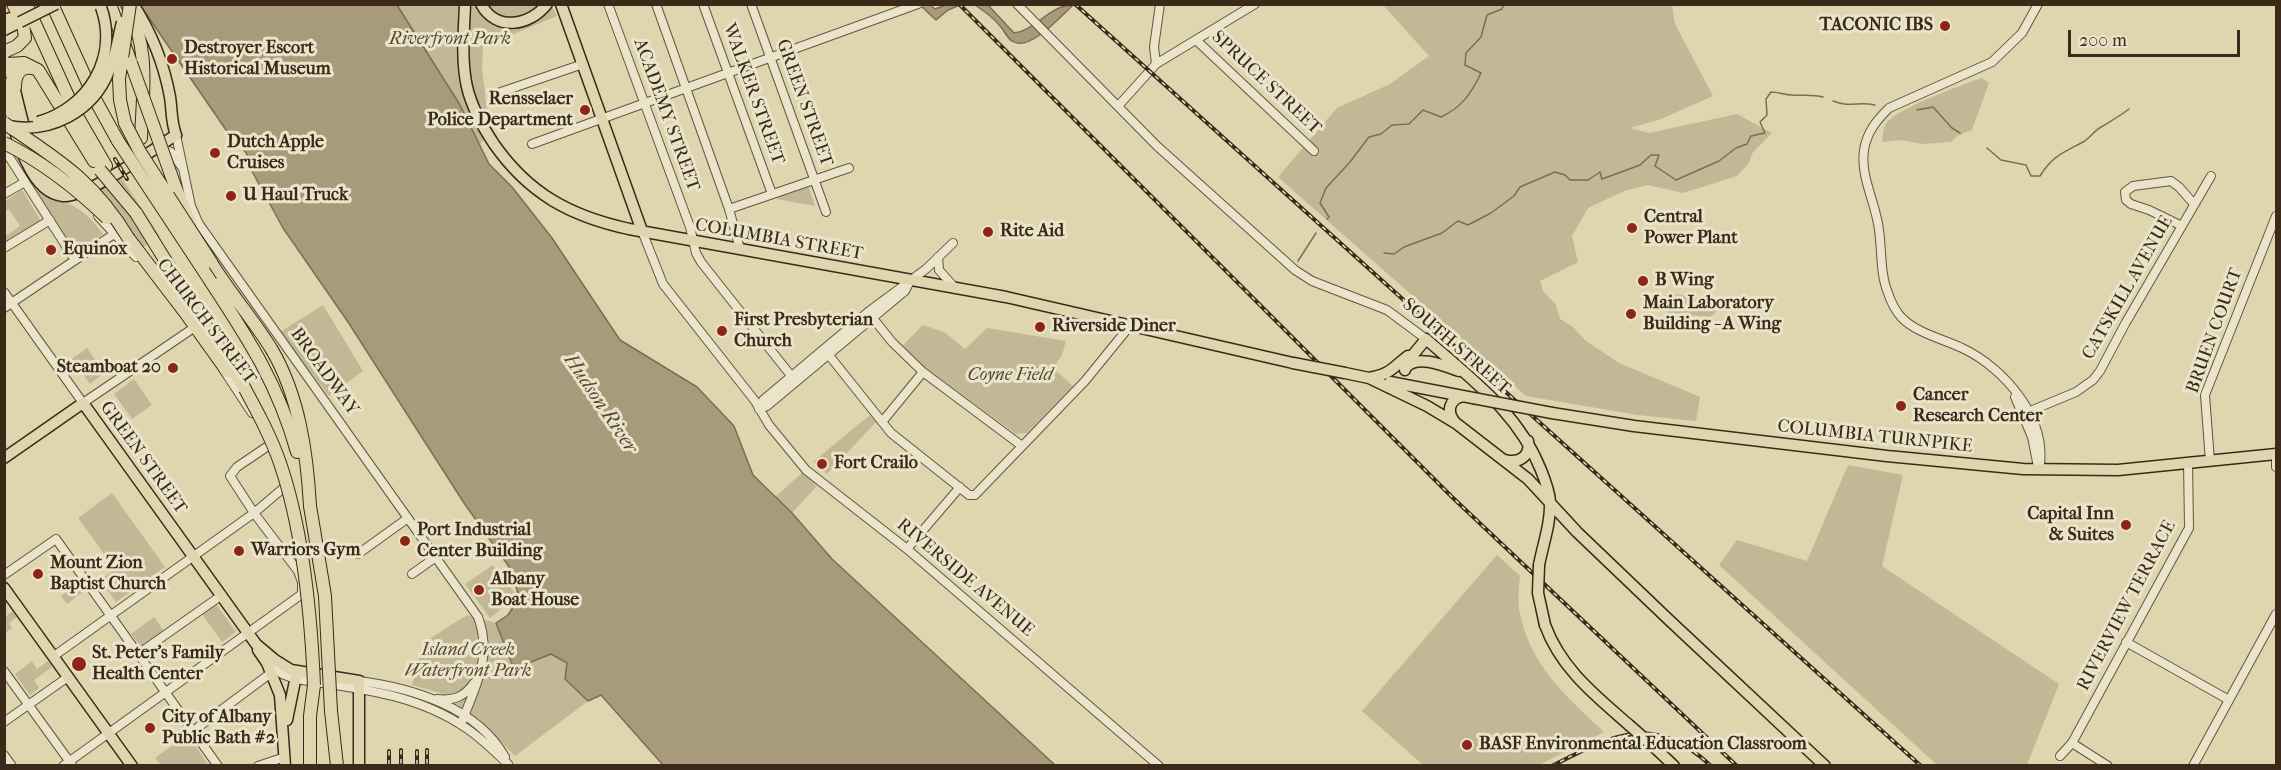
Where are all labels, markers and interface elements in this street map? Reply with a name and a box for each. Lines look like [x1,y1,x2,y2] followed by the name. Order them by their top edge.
[1819,15,1933,37] place label: TACONIC IBS
[2071,18,2244,56] scale bar
[1938,19,1952,33] marker: TACONIC IBS
[717,20,789,168] street label: WALKER STREET
[1207,27,1325,139] street label: SPRUCE STREET
[389,29,511,51] park label: Riverfront Park
[2079,30,2127,51] text: 200 m
[628,36,704,194] street label: ACADEMY STREET
[771,36,837,170] street label: GREEN STREET
[184,38,331,80] place label: Destroyer Escort Historical Museum
[165,52,179,66] marker: Destroyer Escort Historical Museum
[427,89,573,132] place label: Rensselaer Police Department
[578,103,592,117] marker: Rensselaer Police Department
[227,132,324,174] place label: Dutch Apple Cruises
[208,146,222,160] marker: Dutch Apple Cruises
[243,185,348,207] place label: U Haul Truck
[224,189,238,203] marker: U Haul Truck
[1644,207,1738,250] place label: Central Power Plant
[2078,212,2178,364] street label: CATSKILL AVENUE
[693,215,865,265] street label: COLUMBIA STREET
[1000,221,1064,243] place label: Rite Aid
[1625,221,1639,235] marker: Central Power Plant
[981,225,995,239] marker: Rite Aid
[63,239,127,261] place label: Equinox
[44,243,58,257] marker: Equinox
[152,255,260,389] street label: CHURCH STREET
[2182,266,2248,396] street label: BRUEN COURT
[1655,270,1714,292] place label: B Wing
[1636,274,1650,288] marker: B Wing
[1643,293,1781,336] place label: Main Laboratory Building - A Wing
[1398,294,1514,400] street label: SOUTH STREET
[1624,307,1638,321] marker: Main Laboratory Building - A Wing
[734,310,873,352] place label: First Presbyterian Church
[1052,316,1176,338] place label: Riverside Diner
[1033,320,1047,334] marker: Riverside Diner
[285,324,363,420] street label: BROADWAY
[715,324,729,338] marker: First Presbyterian Church
[558,350,642,458] water label: Hudson River
[57,357,161,379] place label: Steamboat 20
[166,361,180,375] marker: Steamboat 20
[967,365,1053,387] park label: Coyne Field
[1913,385,2042,428] place label: Cancer Research Center
[95,398,191,518] street label: GREEN STREET
[1894,399,1908,413] marker: Cancer Research Center
[1776,416,1974,458] street label: COLUMBIA TURNPIKE
[834,453,918,475] place label: Fort Crailo
[815,457,829,471] marker: Fort Crailo
[2027,504,2114,546] place label: Capital Inn & Suites
[892,514,1038,642] street label: RIVERSIDE AVENUE
[2073,517,2181,695] street label: RIVERVIEW TERRACE
[2119,518,2133,532] marker: Capital Inn & Suites
[417,520,542,562] place label: Port Industrial Center Building
[398,534,412,548] marker: Port Industrial Center Building
[251,540,361,562] place label: Warriors Gym
[232,544,246,558] marker: Warriors Gym
[50,553,166,596] place label: Mount Zion Baptist Church
[31,567,45,581] marker: Mount Zion Baptist Church
[491,569,579,612] place label: Albany Boat House
[472,583,486,597] marker: Albany Boat House
[405,640,531,682] park label: Island Creek Waterfront Park
[92,643,224,686] place label: St. Peter's Family Health Center
[70,655,88,673] marker: St. Peter's Family Health Center
[162,707,275,750] place label: City of Albany Public Bath #2
[143,721,157,735] marker: City of Albany Public Bath #2
[1479,734,1807,756] place label: BASF Environmental Education Classroom
[1460,738,1474,752] marker: BASF Environmental Education Classroom

